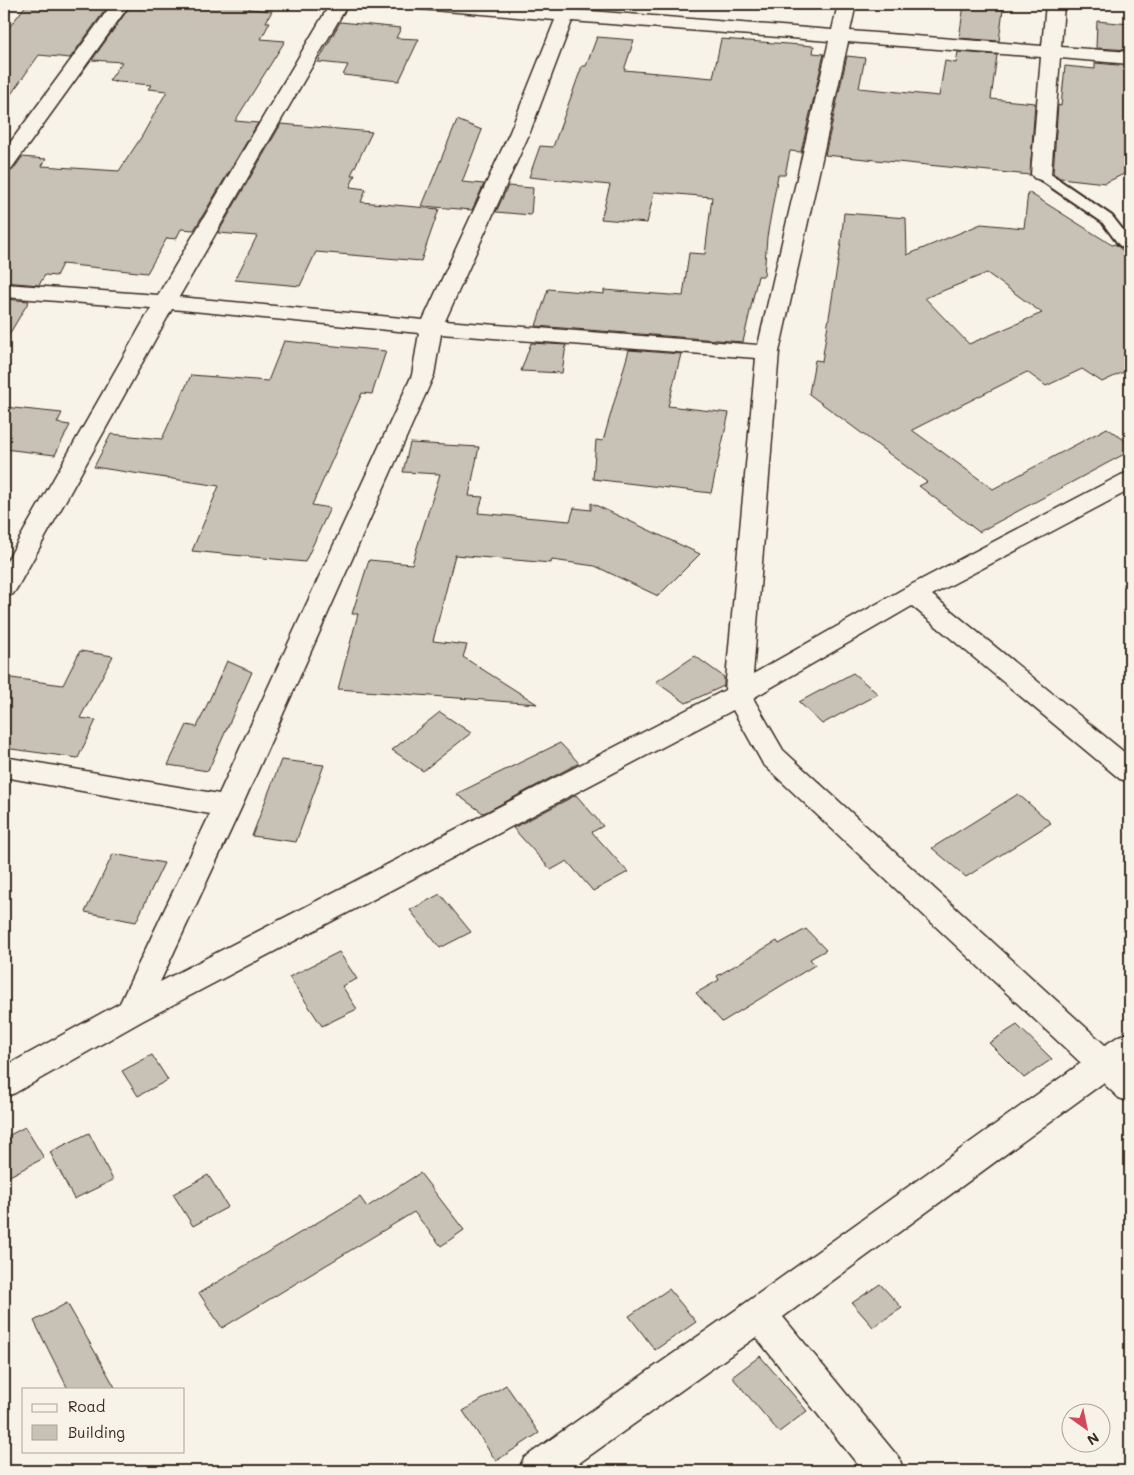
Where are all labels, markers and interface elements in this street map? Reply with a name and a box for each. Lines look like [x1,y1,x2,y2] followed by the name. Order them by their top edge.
[22,1388,185,1452] legend
[68,1396,105,1416] text: Road
[1062,1402,1112,1452] north arrow
[68,1422,125,1442] text: Building
[1084,1428,1103,1450] text: N

